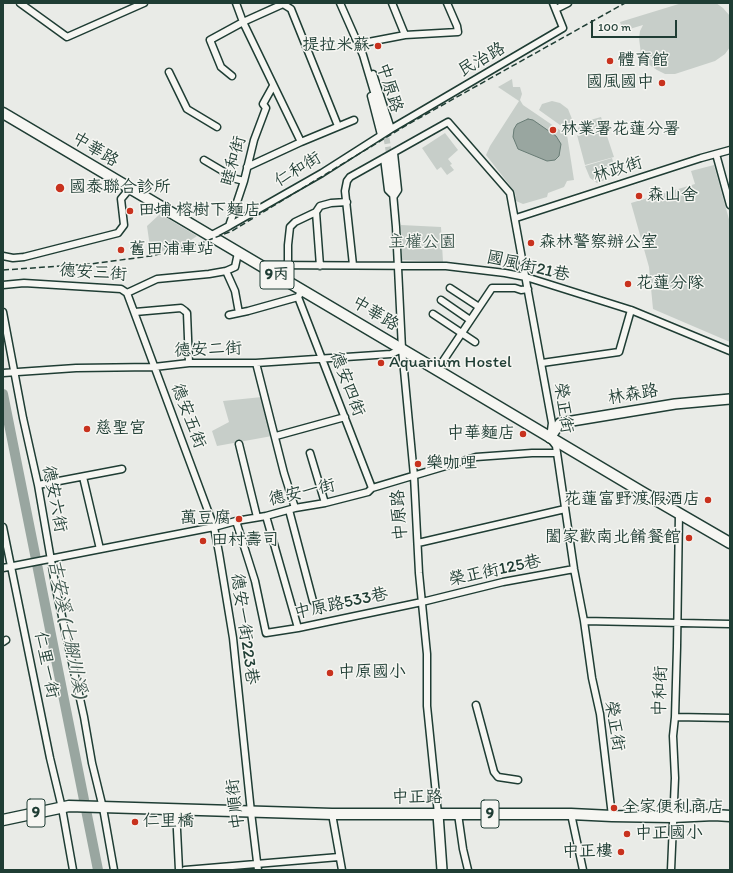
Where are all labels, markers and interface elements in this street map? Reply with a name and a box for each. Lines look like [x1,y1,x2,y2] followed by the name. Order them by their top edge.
[593,12,679,38] scale bar
[598,20,631,34] text: 100 m
[302,36,370,56] place label: 提拉米蘇
[455,38,509,82] street label: 民治路
[373,41,383,51] marker: 提拉米蘇
[618,51,669,71] place label: 體育館
[605,56,615,66] marker: 體育館
[372,61,406,115] street label: 中原路
[586,73,654,93] place label: 國風國中
[657,78,667,88] marker: 國風國中
[561,120,680,140] place label: 林業署花蓮分署
[548,125,558,135] marker: 林業署花蓮分署
[68,128,122,172] street label: 中華路
[217,134,251,188] street label: 睦和街
[271,148,325,192] street label: 仁和街
[591,153,645,187] street label: 林政街
[69,178,171,198] place label: 國泰聯合診所
[54,182,66,194] marker: 國泰聯合診所
[647,186,698,206] place label: 森山舍
[634,191,644,201] marker: 森山舍
[138,201,261,221] place label: 田埔 榕樹下麵店
[125,206,135,216] marker: 田埔 榕樹下麵店
[388,233,456,253] park label: 主權公園
[539,233,658,253] place label: 森林警察辦公室
[526,238,536,248] marker: 森林警察辦公室
[129,240,214,260] place label: 舊田浦車站
[116,245,126,255] marker: 舊田浦車站
[484,248,572,286] street label: 國風街21巷
[58,260,128,286] street label: 德安三街
[260,261,294,289] road number: 9丙
[636,274,704,294] place label: 花蓮分隊
[623,279,633,289] marker: 花蓮分隊
[348,292,402,336] street label: 中華路
[174,339,242,361] street label: 德安二街
[325,349,369,419] street label: 德安四街
[389,353,512,373] place label: Aquarium Hostel
[376,358,386,368] marker: Aquarium Hostel
[166,381,210,451] street label: 德安五街
[549,381,577,435] street label: 榮正街
[606,381,660,409] street label: 林森路
[95,419,146,439] place label: 慈聖宮
[82,424,92,434] marker: 慈聖宮
[447,424,515,444] place label: 中華麵店
[518,429,528,439] marker: 中華麵店
[426,454,477,474] place label: 樂咖哩
[413,459,423,469] marker: 樂咖哩
[37,464,71,534] street label: 德安六街
[267,475,337,511] street label: 德安一街
[388,489,412,541] street label: 中原路
[564,490,700,510] place label: 花蓮富野渡假酒店
[703,495,713,505] marker: 花蓮富野渡假酒店
[180,509,231,529] place label: 萬豆腐
[234,514,244,524] marker: 萬豆腐
[545,528,681,548] place label: 闔家歡南北餚餐館
[211,531,279,551] place label: 田村壽司
[684,533,694,543] marker: 闔家歡南北餚餐館
[198,536,208,546] marker: 田村壽司
[447,551,543,591] street label: 榮正街125巷
[43,557,91,701] water label: 吉安溪 (七腳川溪)
[226,572,262,686] street label: 德安一街223巷
[292,584,390,624] street label: 中原路533巷
[29,630,63,700] street label: 仁里一街
[338,663,406,683] place label: 中原國小
[650,665,672,717] street label: 中和街
[325,668,335,678] marker: 中原國小
[600,699,628,753] street label: 榮正街
[223,778,249,830] street label: 中順街
[392,788,442,808] street label: 中正路
[622,798,724,818] place label: 全家便利商店
[27,799,45,827] road number: 9
[481,800,499,828] road number: 9
[609,803,619,813] marker: 全家便利商店
[143,812,194,832] place label: 仁里橋
[130,817,140,827] marker: 仁里橋
[635,824,703,844] place label: 中正國小
[622,829,632,839] marker: 中正國小
[562,842,613,862] place label: 中正樓
[616,847,626,857] marker: 中正樓

